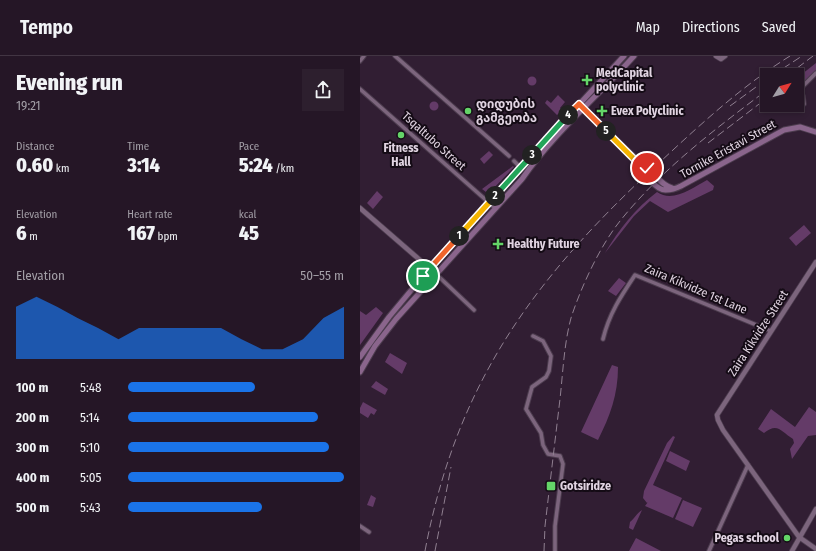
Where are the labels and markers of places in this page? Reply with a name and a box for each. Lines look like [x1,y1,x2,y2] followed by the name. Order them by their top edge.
[596,66,653,94] place label: MedCapital polyclinic
[581,74,593,86] marker: MedCapital polyclinic
[476,97,537,125] place label: დიდუბის გამგეობა
[611,104,684,118] place label: Evex Polyclinic
[558,105,578,125] pin: 4
[596,105,608,117] marker: Evex Polyclinic
[463,106,473,116] marker: დიდუბის გამგეობა
[596,121,616,141] pin: 5
[396,130,406,140] marker: Fitness Hall
[383,141,419,169] place label: Fitness Hall
[522,145,542,165] pin: 3
[630,151,664,185] pin
[485,186,505,206] pin: 2
[449,226,469,246] pin: 1
[507,237,580,251] place label: Healthy Future
[492,238,504,250] marker: Healthy Future
[406,259,440,293] pin
[560,479,611,493] place label: Gotsiridze
[545,480,557,492] marker: Gotsiridze
[715,531,780,545] place label: Pegas school
[782,533,792,543] marker: Pegas school

